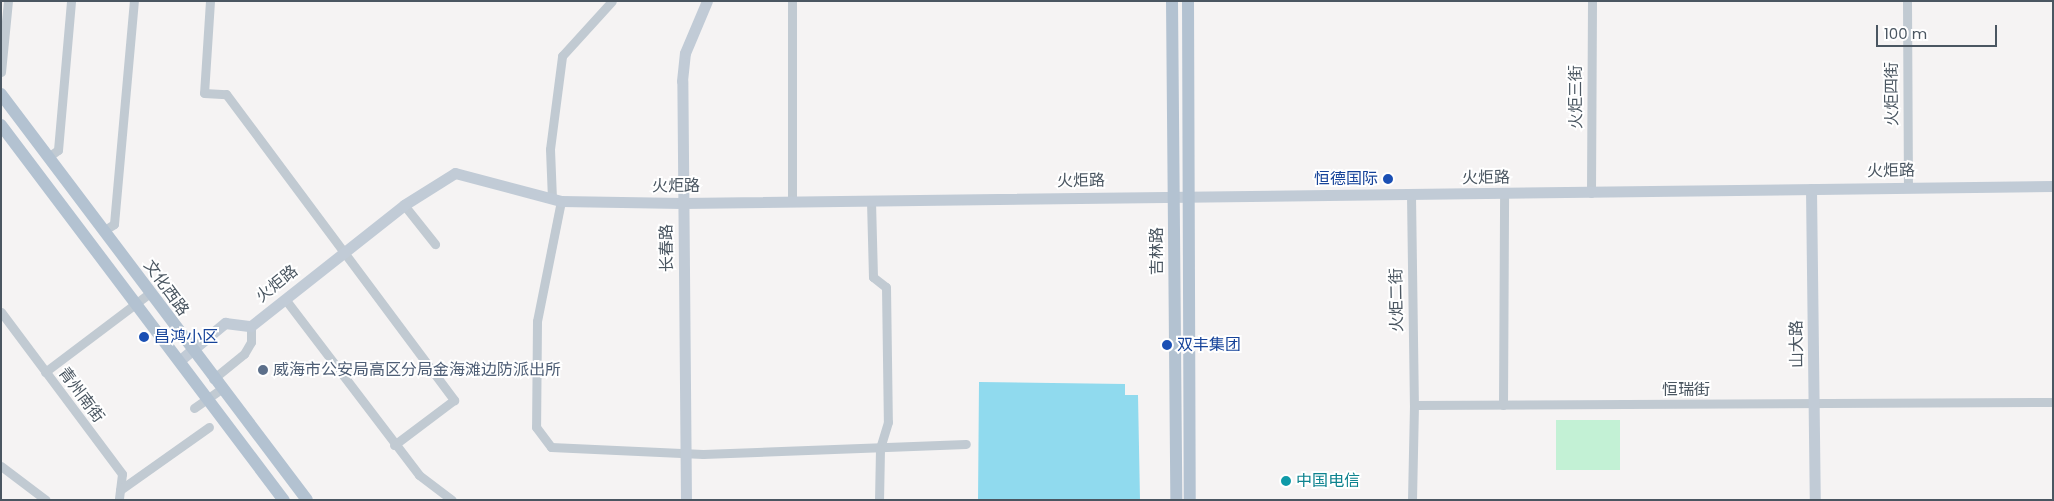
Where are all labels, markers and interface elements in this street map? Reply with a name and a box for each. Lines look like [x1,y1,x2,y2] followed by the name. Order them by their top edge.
[1879,15,2000,47] scale bar
[1884,23,1927,44] text: 100 m
[1882,62,1902,126] street label: 火炬四街
[1566,65,1586,129] street label: 火炬三街
[1867,161,1915,181] street label: 火炬路
[1462,168,1510,188] street label: 火炬路
[1314,169,1378,189] place label: 恒德国际
[1057,171,1105,191] street label: 火炬路
[1382,173,1394,185] marker: 恒德国际
[652,176,700,196] street label: 火炬路
[657,224,677,272] street label: 长春路
[1147,227,1167,275] street label: 吉林路
[139,256,193,320] street label: 文化西路
[252,261,302,307] street label: 火炬路
[1387,268,1407,332] street label: 火炬二街
[1787,320,1807,368] street label: 山大路
[154,327,218,347] place label: 昌鸿小区
[138,331,150,343] marker: 昌鸿小区
[1177,335,1241,355] place label: 双丰集团
[1161,339,1173,351] marker: 双丰集团
[273,360,561,380] place label: 威海市公安局高区分局金海滩边防派出所
[54,364,108,426] street label: 青州南街
[257,364,269,376] marker: 威海市公安局高区分局金海滩边防派出所
[1662,380,1710,400] street label: 恒瑞街
[1296,471,1360,491] place label: 中国电信
[1280,475,1292,487] marker: 中国电信

